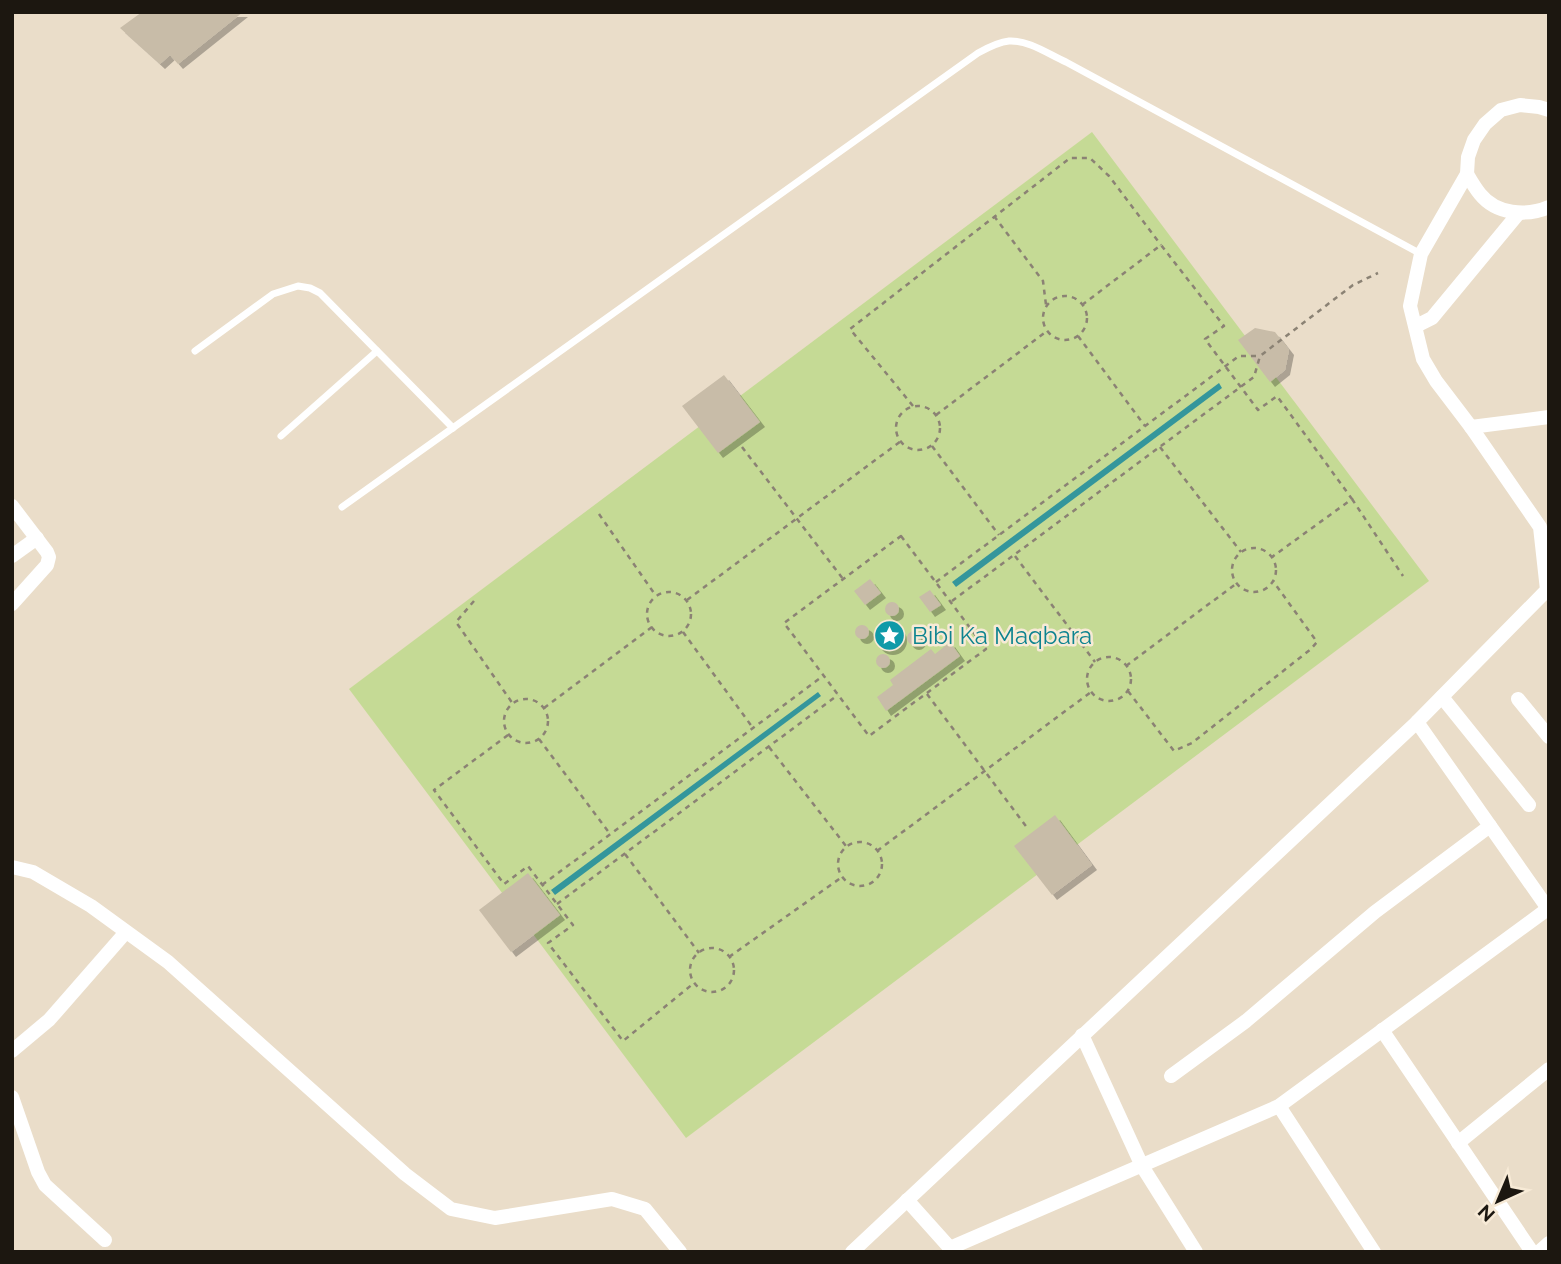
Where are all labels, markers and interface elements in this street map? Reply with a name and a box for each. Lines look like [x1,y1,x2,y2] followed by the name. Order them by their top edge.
[872,618,906,652] place icon: Bibi Ka Maqbara
[912,621,1092,650] place label: Bibi Ka Maqbara
[1463,1166,1533,1236] north arrow
[1473,1200,1499,1226] text: N

